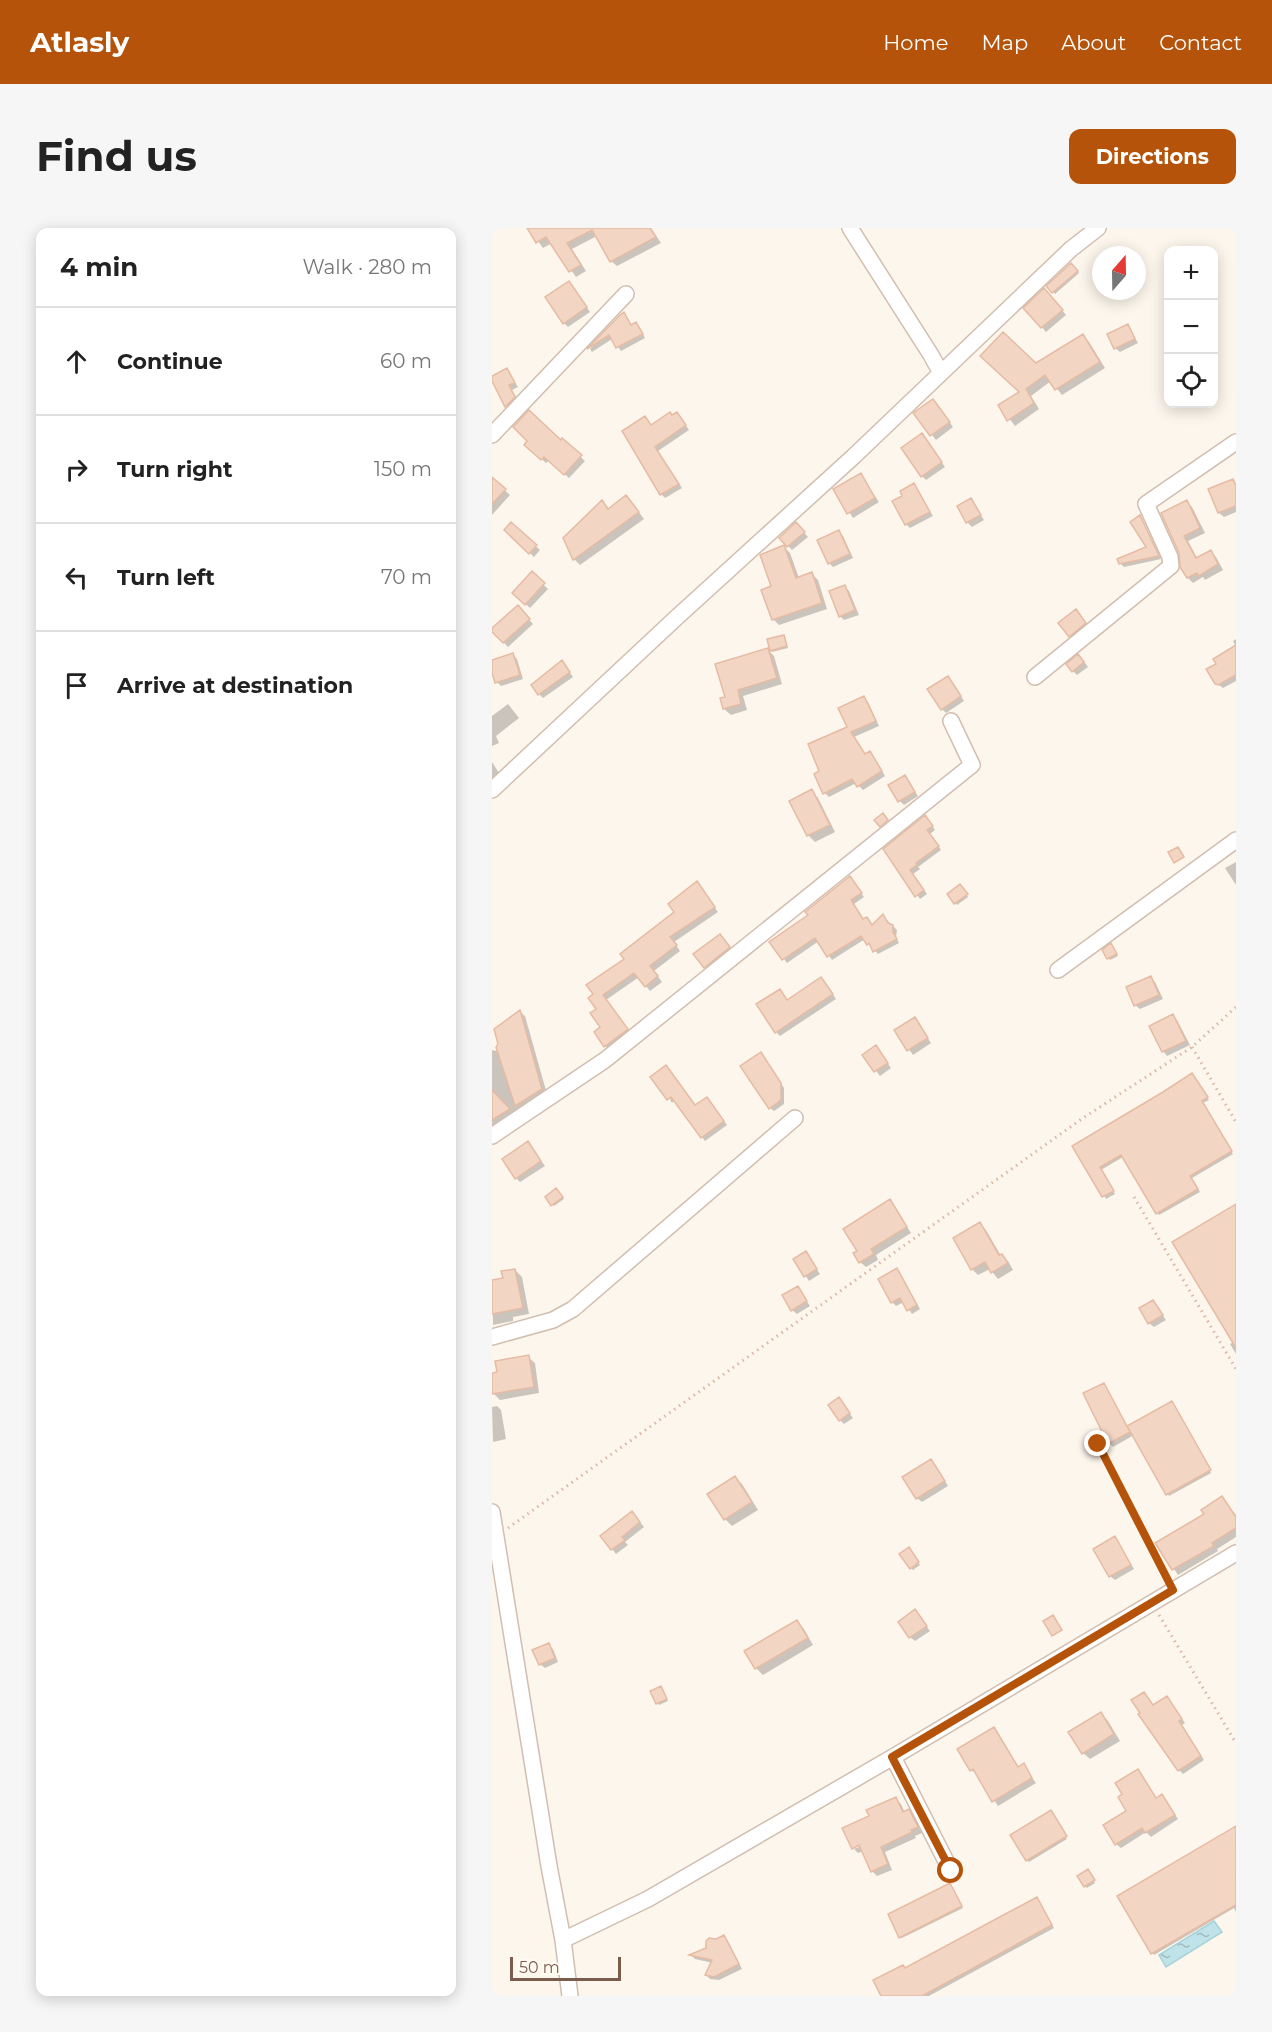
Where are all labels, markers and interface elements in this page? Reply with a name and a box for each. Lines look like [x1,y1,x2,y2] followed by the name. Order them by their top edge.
[30,25,129,59] text: Atlasly
[883,30,948,55] text: Home
[981,30,1028,55] text: Map
[1061,30,1126,55] text: About
[1159,30,1242,55] text: Contact
[1069,129,1236,184] button: Directions
[36,130,197,182] text: Find us
[1092,246,1146,300] north arrow
[1164,246,1218,408] map controls
[1164,246,1218,300] button: +
[60,251,138,283] text: 4 min
[302,255,432,279] text: Walk · 280 m
[1164,300,1218,354] button: −
[60,345,93,378] icon: ahead
[117,348,223,375] text: Continue
[380,349,432,373] text: 60 m
[1164,354,1218,408] button: locate
[60,453,93,486] icon: right
[117,456,232,483] text: Turn right
[374,457,432,481] text: 150 m
[60,561,93,594] icon: left
[117,564,215,591] text: Turn left
[381,565,432,589] text: 70 m
[60,669,93,702] icon: arrive
[117,672,353,699] text: Arrive at destination
[1084,1430,1110,1456] route end
[937,1857,963,1883] route start
[510,1954,621,1982] scale bar
[519,1958,560,1977] text: 50 m

